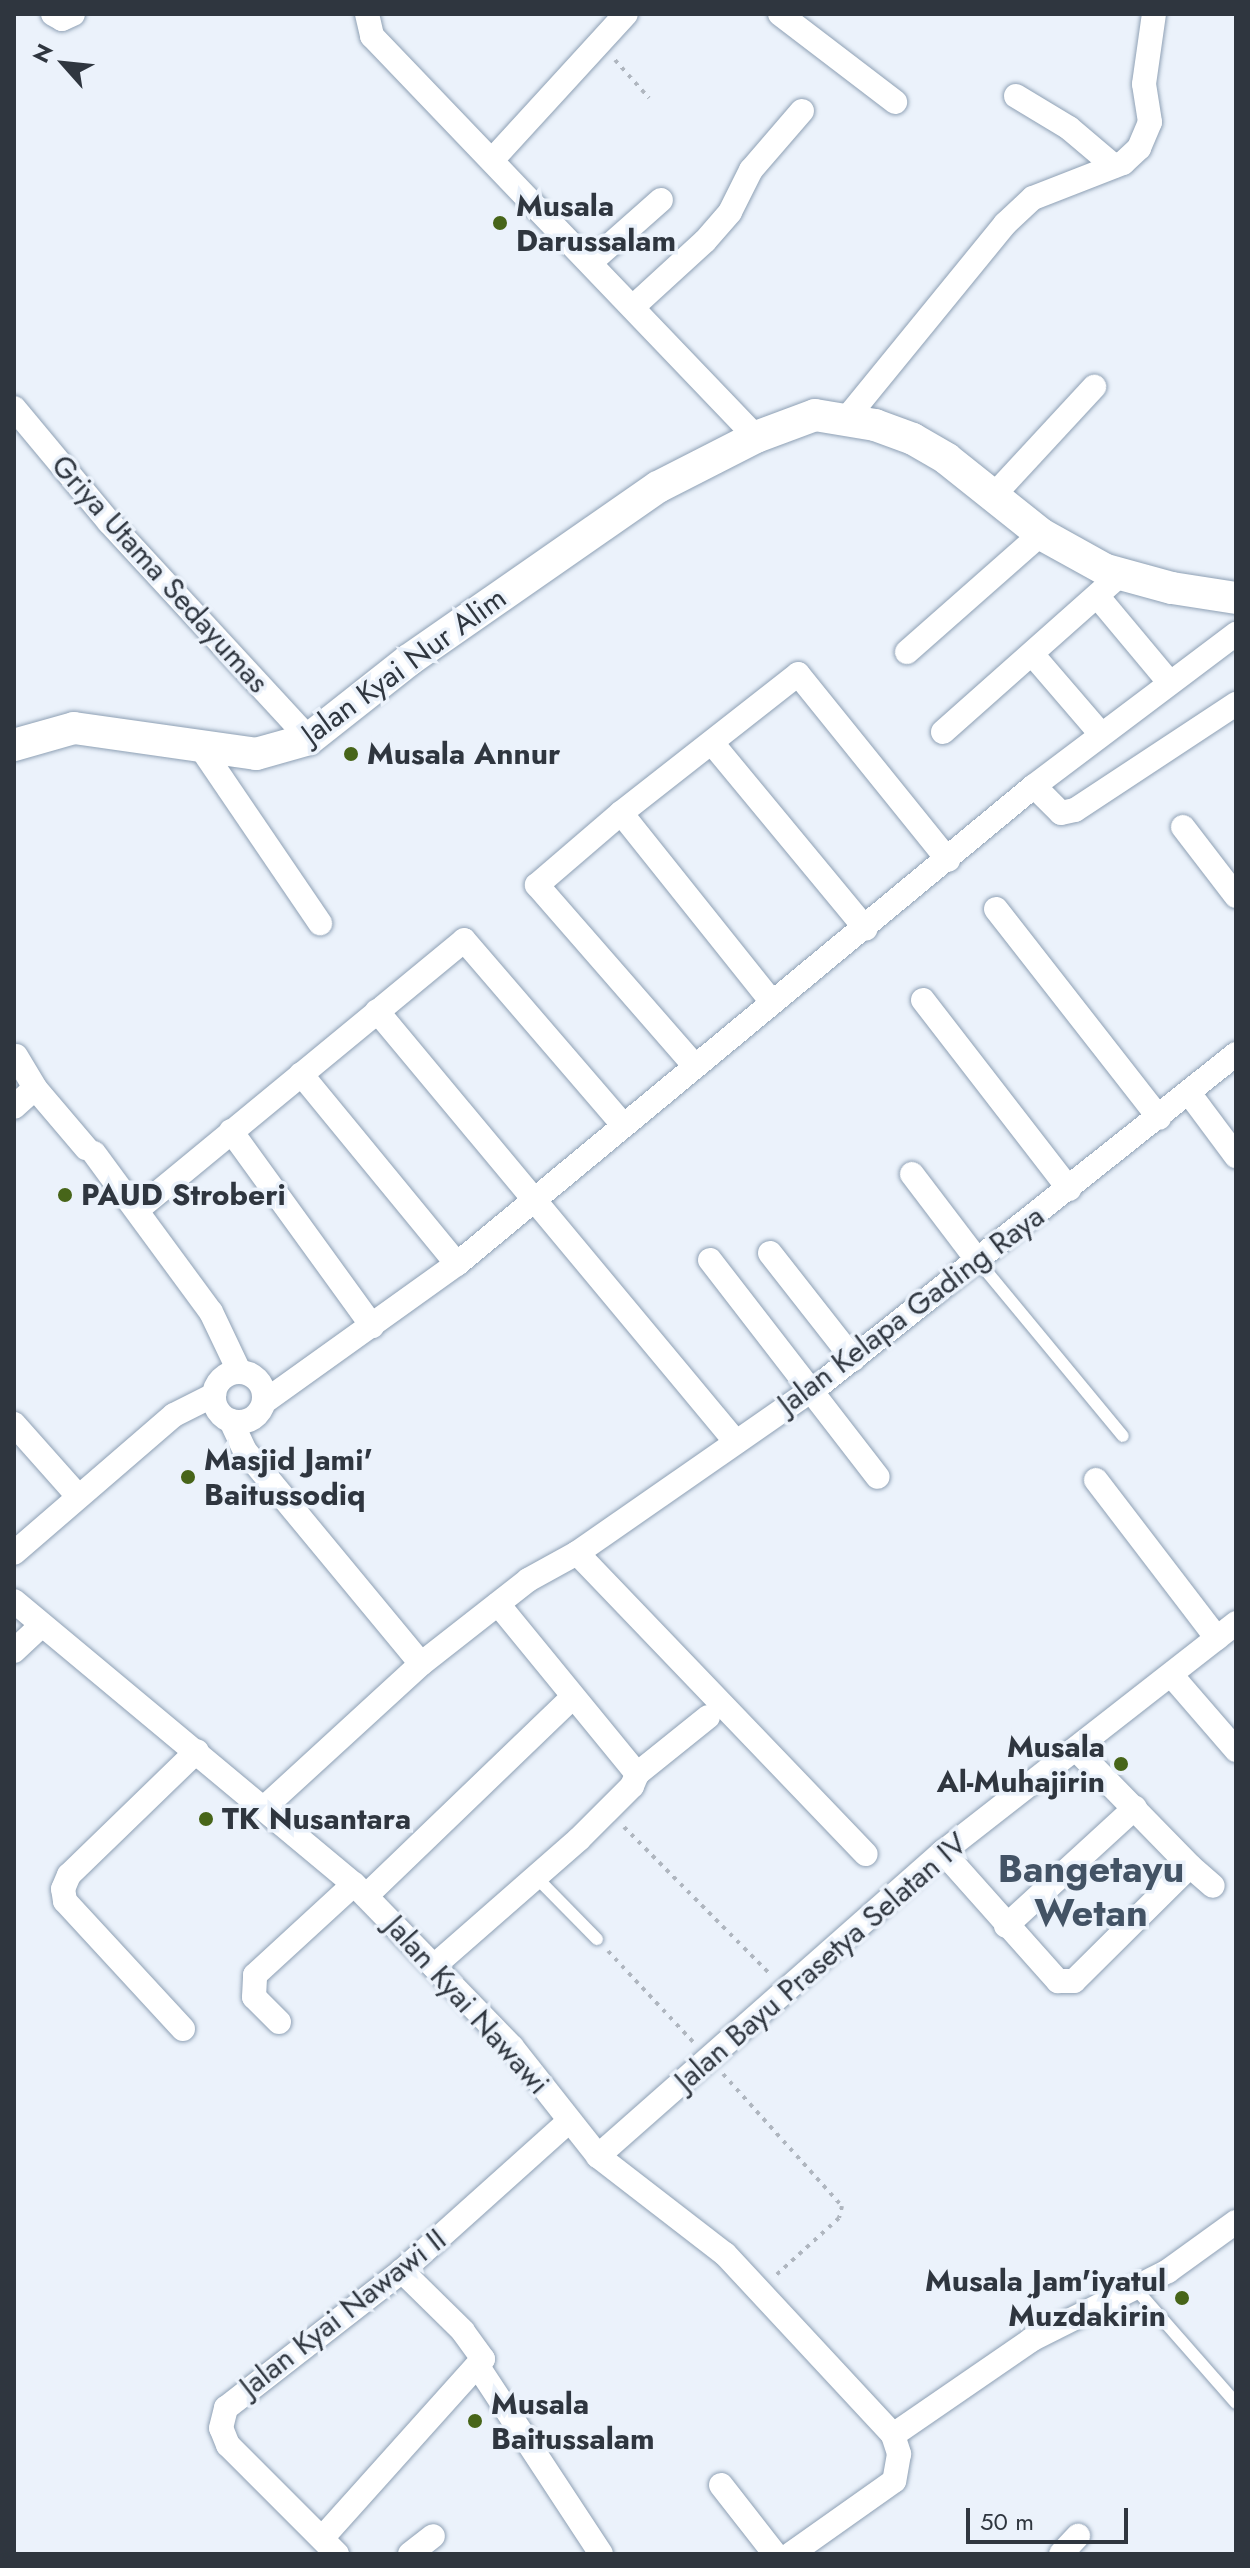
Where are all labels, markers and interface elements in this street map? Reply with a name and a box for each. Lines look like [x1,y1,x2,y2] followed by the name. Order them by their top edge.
[24,24,104,104] north arrow
[24,38,61,68] text: N
[516,188,676,258] place label: Musala Darussalam
[491,214,509,232] marker: Musala Darussalam
[44,448,276,700] street label: Griya Utama Sedayumas
[295,580,513,752] street label: Jalan Kyai Nur Alim
[367,736,560,772] place label: Musala Annur
[342,745,360,763] marker: Musala Annur
[81,1177,286,1213] place label: PAUD Stroberi
[56,1186,74,1204] marker: PAUD Stroberi
[771,1198,1051,1422] street label: Jalan Kelapa Gading Raya
[204,1442,373,1512] place label: Masjid Jami' Baitussodiq
[179,1468,197,1486] marker: Masjid Jami' Baitussodiq
[937,1729,1105,1800] place label: Musala Al-Muhajirin
[1112,1755,1130,1773] marker: Musala Al-Muhajirin
[222,1801,411,1837] place label: TK Nusantara
[197,1810,215,1828] marker: TK Nusantara
[668,1825,974,2099] street label: Jalan Bayu Prasetya Selatan IV
[998,1846,1184,1936] district label: Bangetayu Wetan
[377,1908,557,2102] street label: Jalan Kyai Nawawi
[233,2221,453,2405] street label: Jalan Kyai Nawawi II
[925,2263,1166,2334] place label: Musala Jam'iyatul Muzdakirin
[1173,2289,1191,2307] marker: Musala Jam'iyatul Muzdakirin
[491,2386,655,2456] place label: Musala Baitussalam
[466,2412,484,2430] marker: Musala Baitussalam
[970,2492,1132,2542] scale bar
[980,2504,1034,2539] text: 50 m

